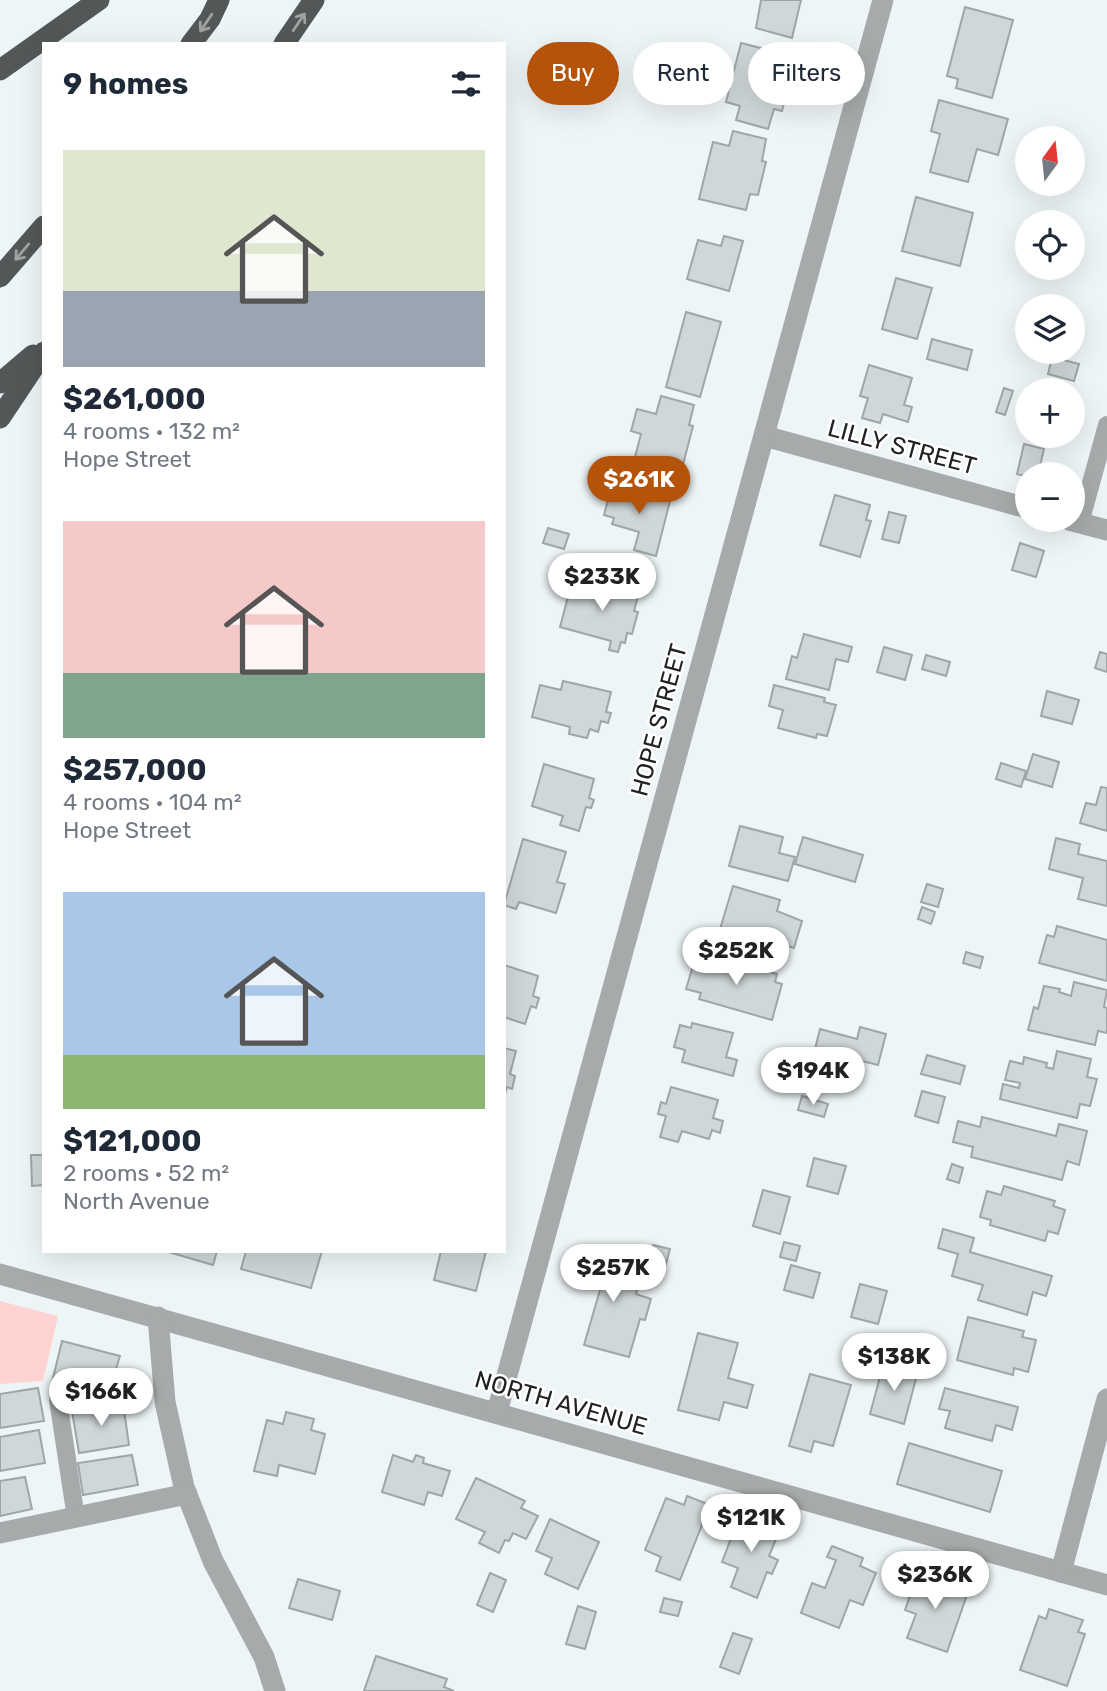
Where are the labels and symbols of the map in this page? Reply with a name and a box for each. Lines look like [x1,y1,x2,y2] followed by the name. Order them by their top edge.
[199,12,213,32] one-way arrow
[292,13,306,32] one-way arrow
[1015,126,1085,196] north arrow
[14,242,30,260] one-way arrow
[825,414,979,480] street label: LILLY STREET
[590,456,688,516] pin: $261K
[553,554,651,613] pin: $233K
[625,641,693,799] street label: HOPE STREET
[687,928,785,987] pin: $252K
[764,1048,862,1107] pin: $194K
[564,1244,662,1304] pin: $257K
[845,1334,943,1393] pin: $138K
[472,1365,650,1441] street label: NORTH AVENUE
[52,1368,150,1428] pin: $166K
[702,1494,800,1554] pin: $121K
[886,1552,984,1611] pin: $236K

